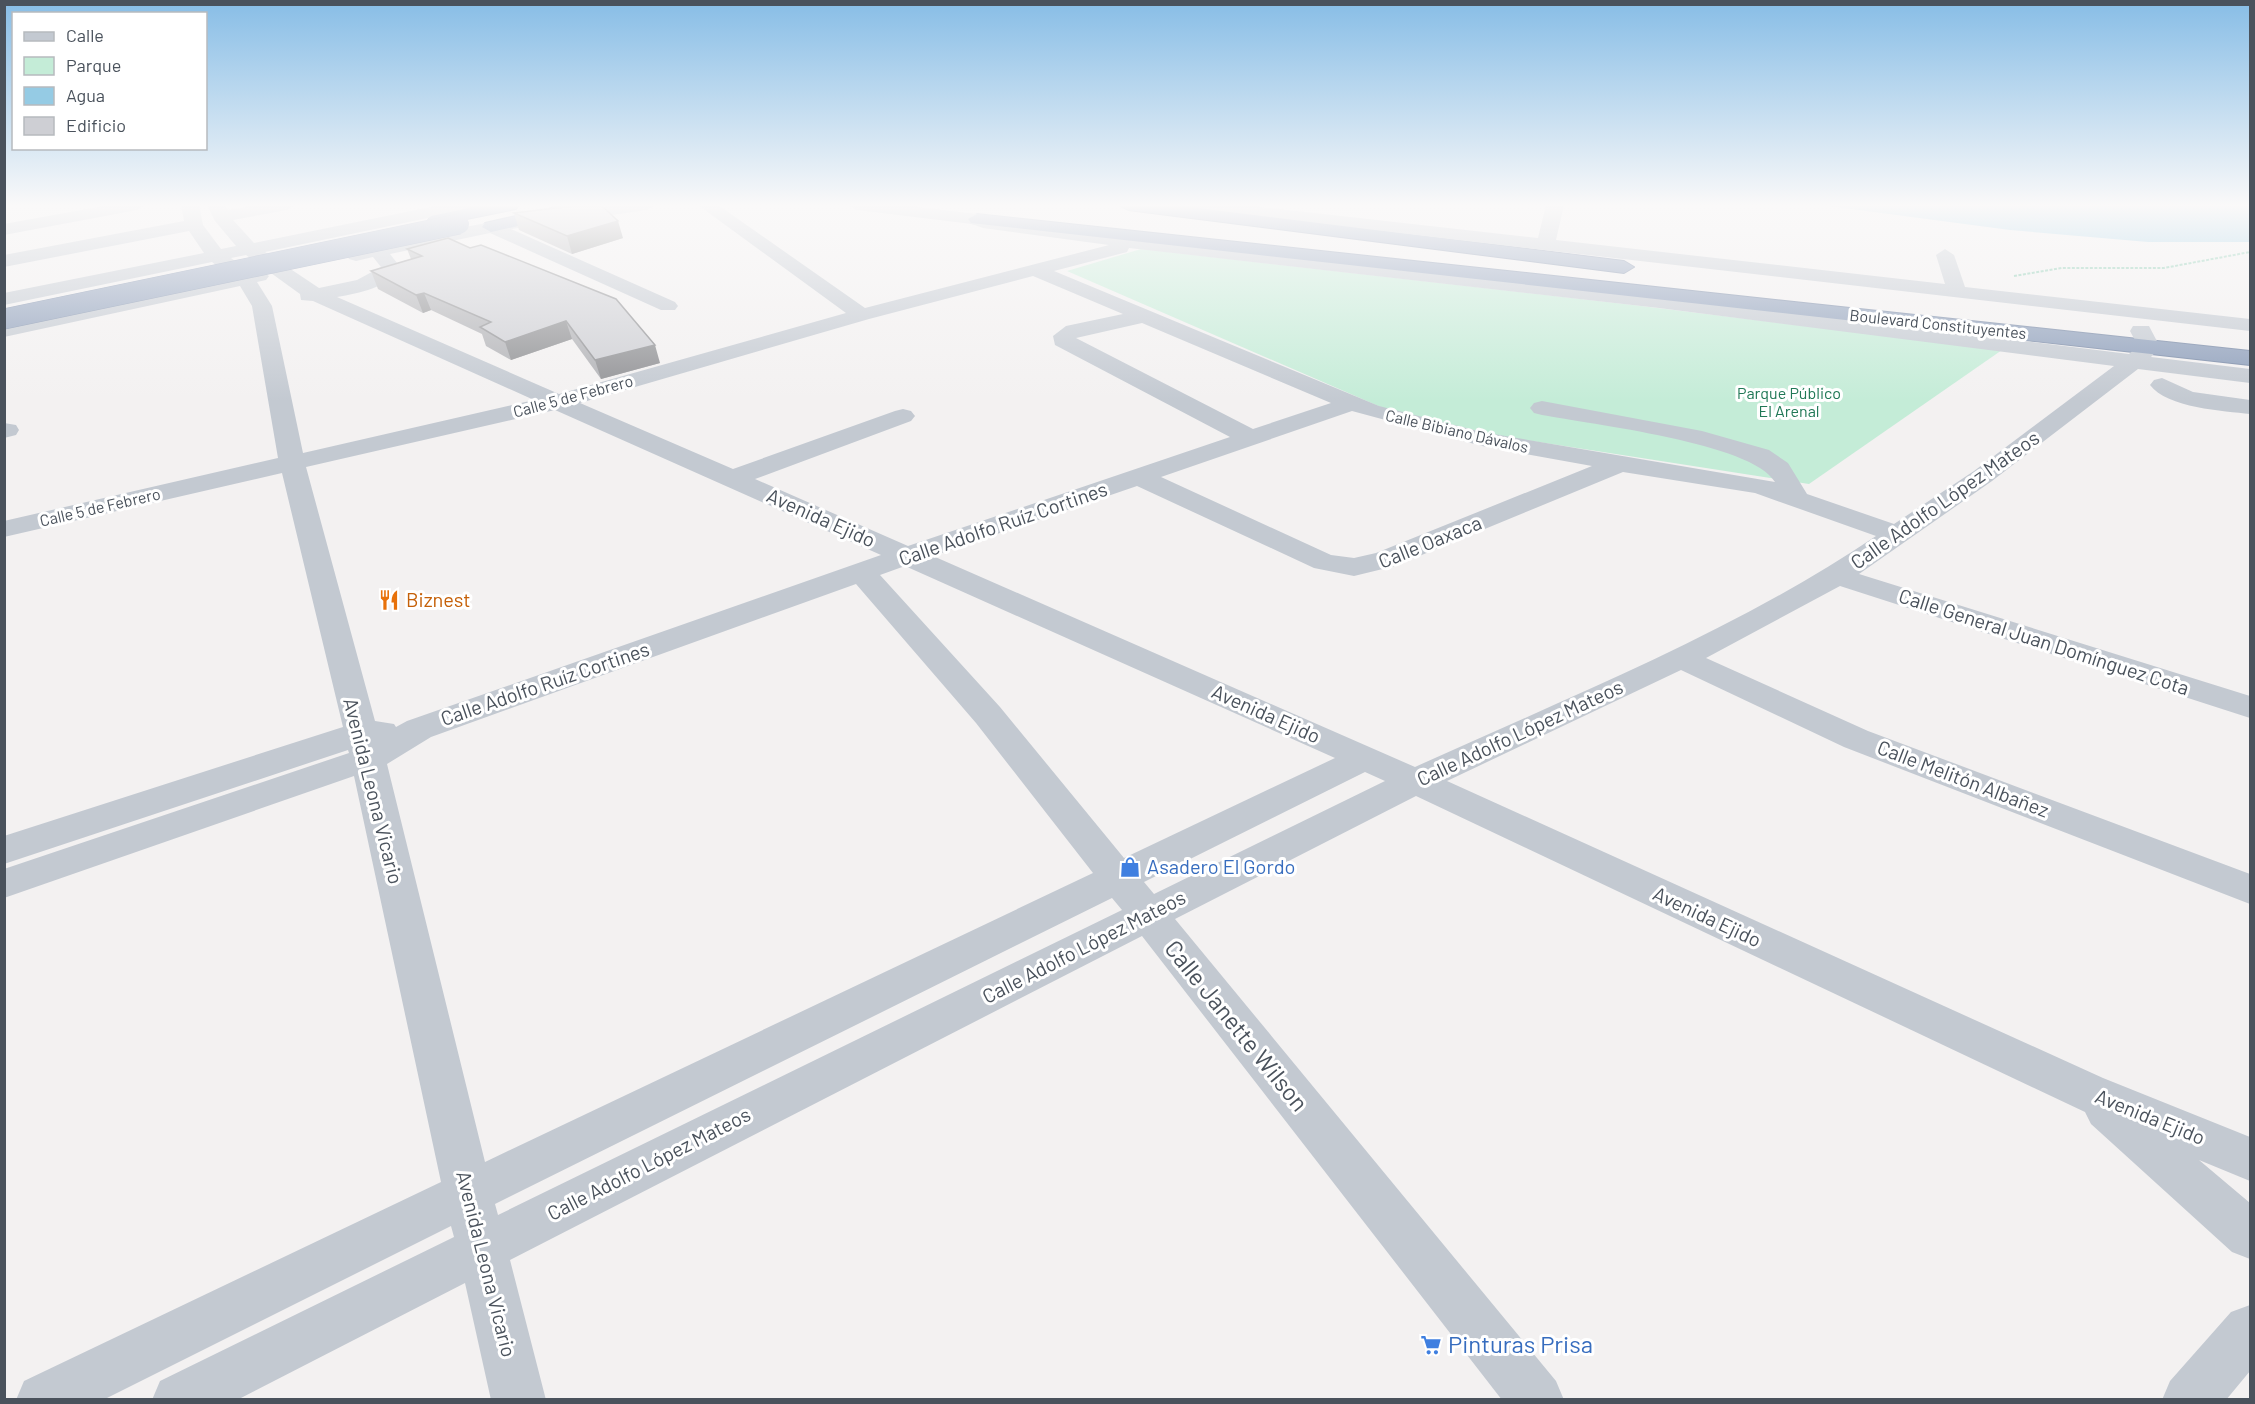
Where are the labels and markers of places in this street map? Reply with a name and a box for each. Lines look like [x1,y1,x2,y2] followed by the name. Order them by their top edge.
[406,587,471,611] place label: Biznest
[377,588,401,612] restaurant icon: Biznest
[1147,854,1295,878] place label: Asadero El Gordo
[1118,855,1142,879] shop icon: Asadero El Gordo
[1448,1329,1593,1358] place label: Pinturas Prisa
[1419,1333,1443,1357] supermarket icon: Pinturas Prisa

